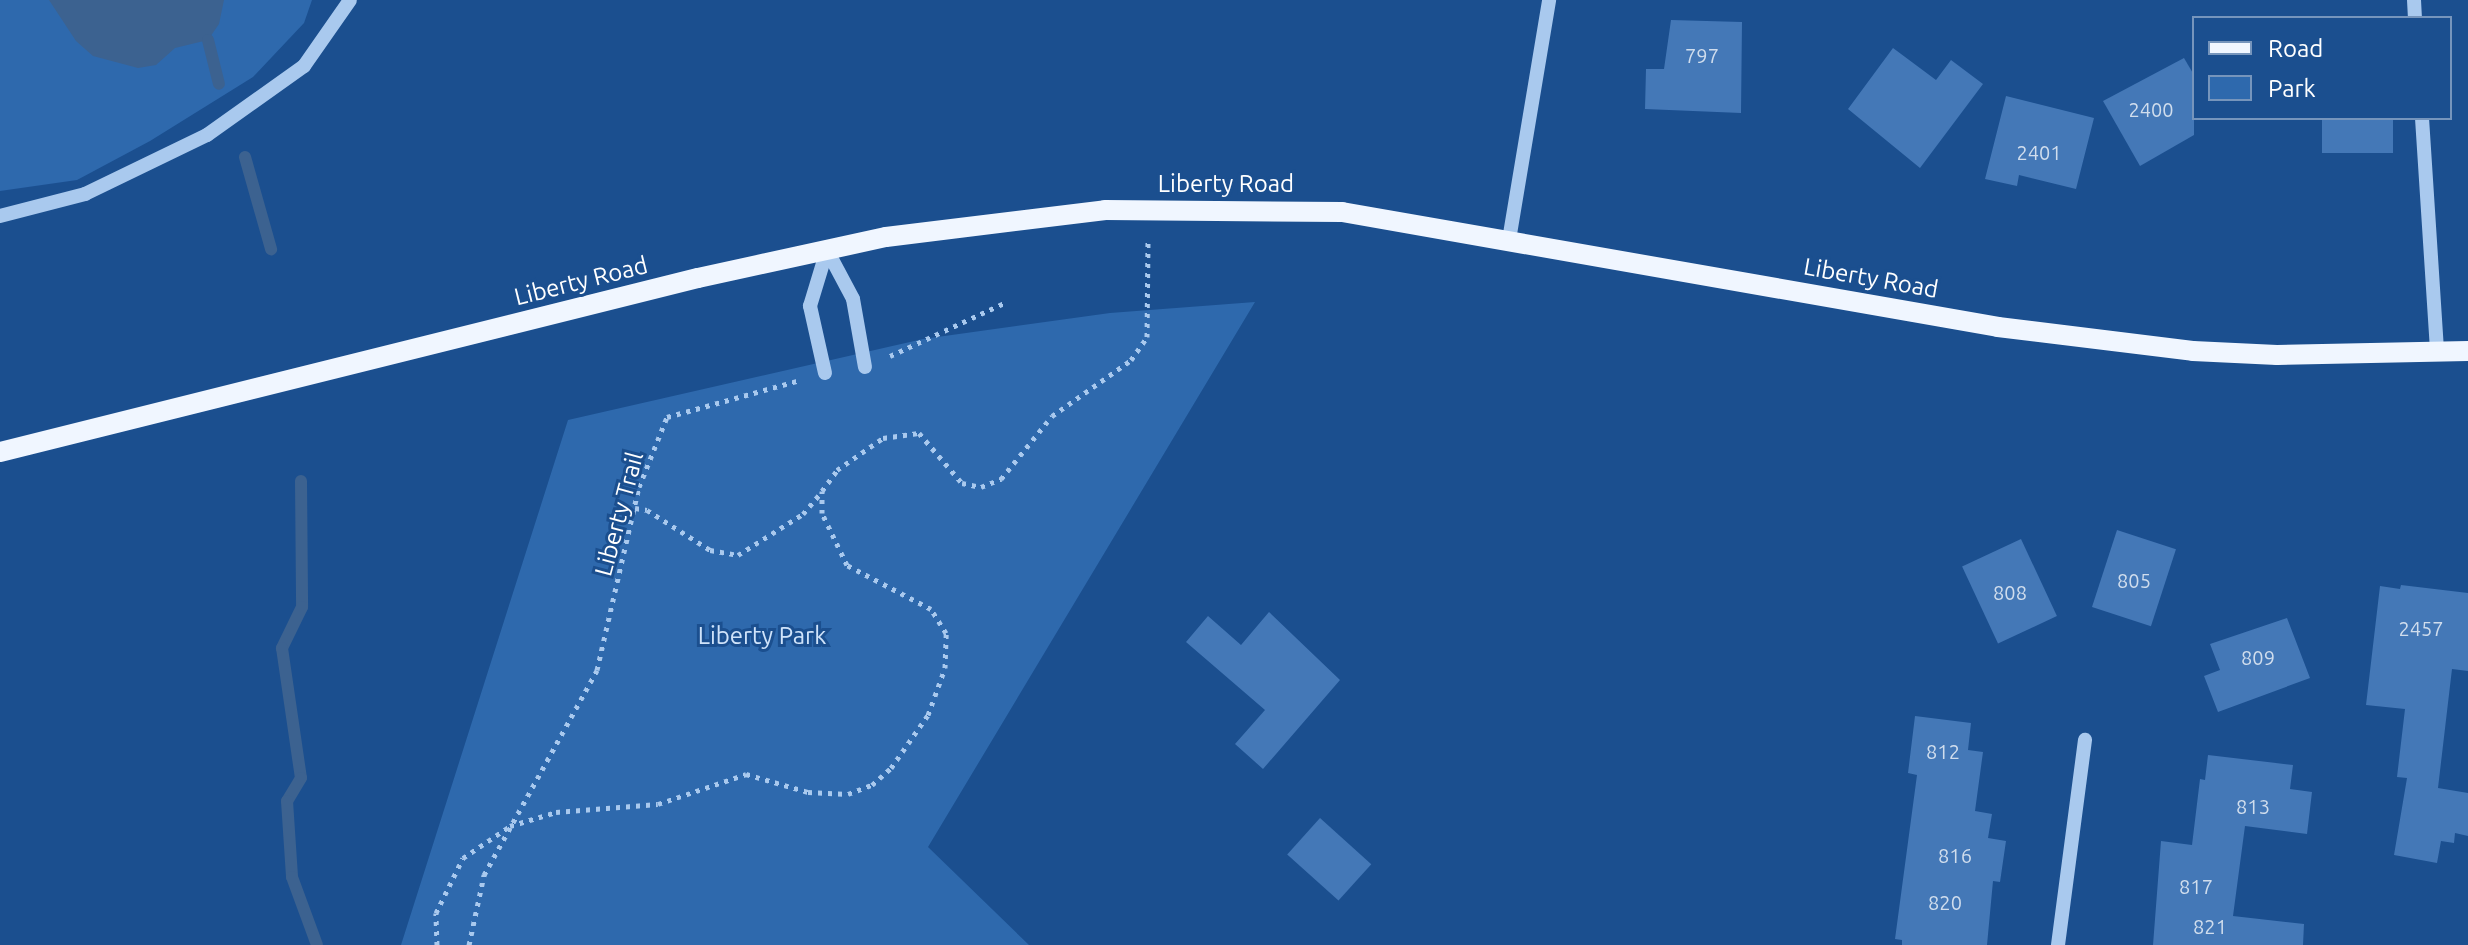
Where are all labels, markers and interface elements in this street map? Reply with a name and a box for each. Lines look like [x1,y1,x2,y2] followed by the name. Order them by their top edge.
[2192,16,2452,120] legend
[2268,35,2323,62] text: Road
[1685,43,1719,67] house number: 797
[2268,75,2316,102] text: Park
[2128,97,2174,121] house number: 2400
[2016,140,2062,164] house number: 2401
[1158,170,1294,198] street label: Liberty Road
[511,251,651,311] street label: Liberty Road
[1801,252,1941,304] street label: Liberty Road
[589,449,649,579] street label: Liberty Trail
[2117,568,2151,592] house number: 805
[1993,580,2027,604] house number: 808
[2398,616,2444,640] house number: 2457
[698,622,826,650] park label: Liberty Park
[2241,645,2275,669] house number: 809
[1926,739,1960,763] house number: 812
[2236,794,2270,818] house number: 813
[1938,843,1972,867] house number: 816
[2179,874,2213,898] house number: 817
[1928,890,1962,914] house number: 820
[2193,914,2227,938] house number: 821

